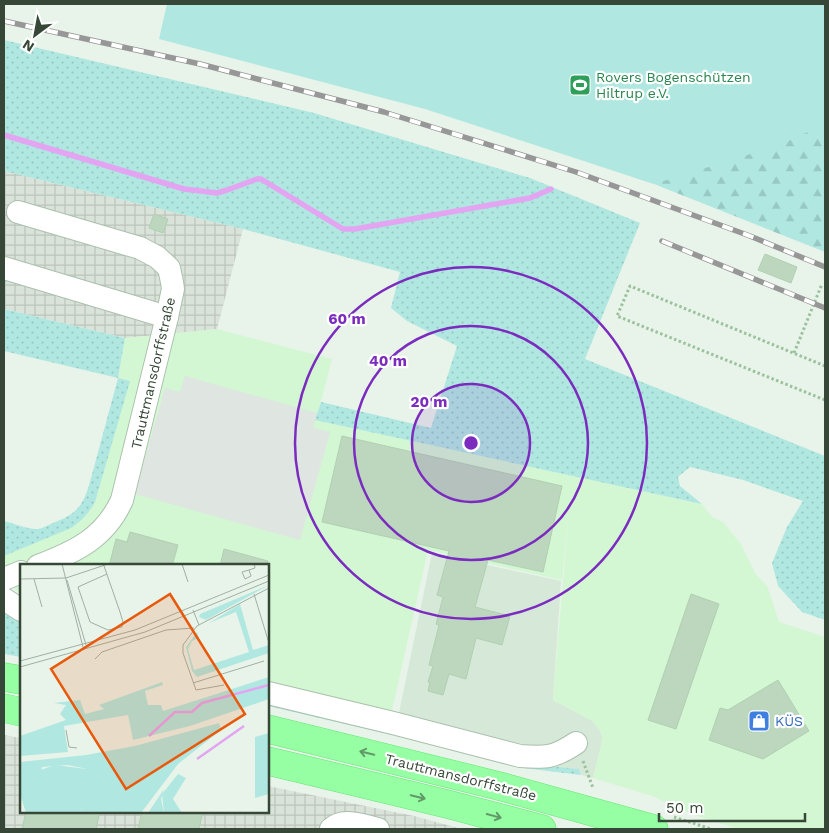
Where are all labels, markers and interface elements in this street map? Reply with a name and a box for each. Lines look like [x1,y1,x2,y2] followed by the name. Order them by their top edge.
[10,10,60,60] north arrow
[19,36,37,56] text: N
[596,69,751,101] place label: Rovers Bogenschützen Hiltrup e.V.
[568,73,592,97] sports icon: Rovers Bogenschützen Hiltrup e.V.
[128,296,178,450] street label: Trauttmansdorffstraße
[328,310,366,328] text: 60 m
[369,352,407,370] text: 40 m
[410,393,448,411] text: 20 m
[462,434,480,452] centre of rings
[20,564,269,813] inset map
[747,709,771,733] shop icon: KÜS
[775,713,803,729] place label: KÜS
[360,748,376,757] one-way arrow
[384,750,538,804] street label: Trauttmansdorffstraße
[659,790,805,822] scale bar
[410,793,426,802] one-way arrow
[666,799,703,817] text: 50 m
[486,812,502,822] one-way arrow

